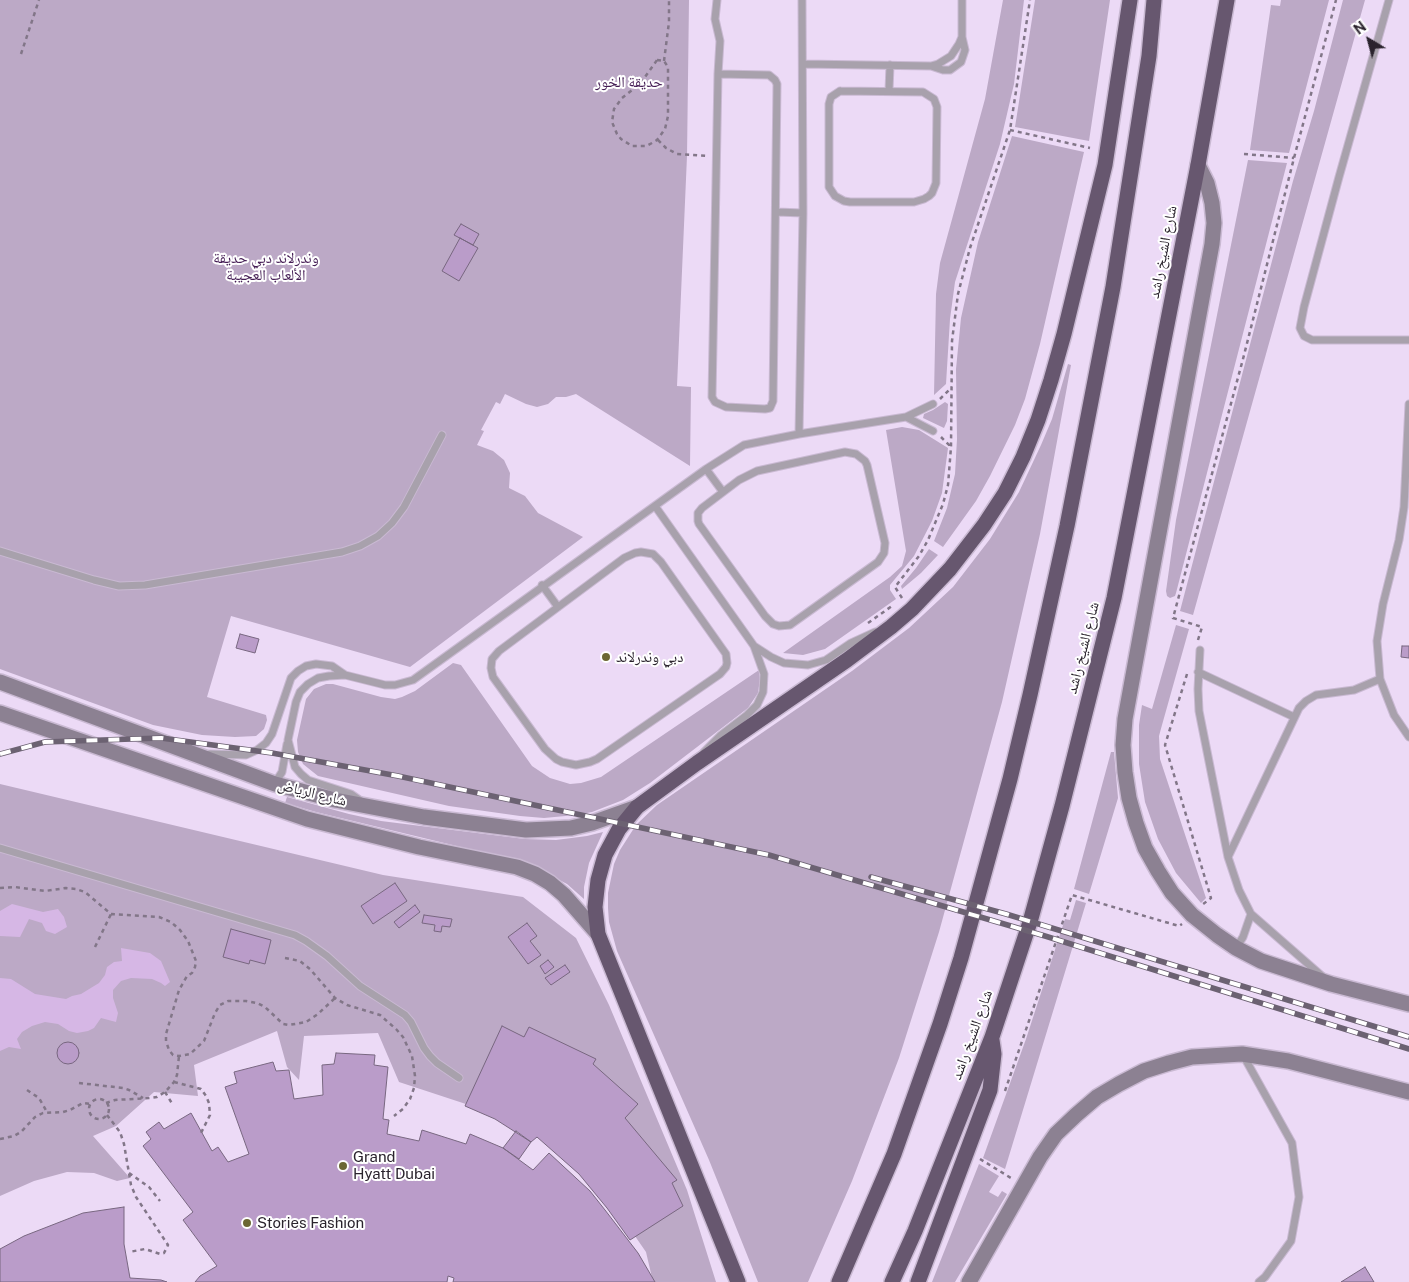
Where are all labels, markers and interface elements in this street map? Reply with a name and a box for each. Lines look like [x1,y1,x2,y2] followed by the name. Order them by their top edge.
[1344,15,1394,65] north arrow
[1351,18,1369,38] text: N
[595,73,663,91] park label: حديقة الخور
[1145,204,1181,300] street label: شارع الشيخ راشد
[213,249,319,284] park label: وندرلاند دبي حديقة الألعاب العجيبة
[1063,600,1103,696] street label: شارع الشيخ راشد
[616,648,683,666] place label: دبي وندرلاند
[600,651,612,663] marker: دبي وندرلاند
[276,776,348,810] street label: شارع الرياض
[947,988,997,1082] street label: شارع الشيخ راشد
[353,1148,435,1183] place label: Grand Hyatt Dubai
[337,1160,349,1172] marker: Grand Hyatt Dubai
[257,1214,364,1232] place label: Stories Fashion
[241,1217,253,1229] marker: Stories Fashion

